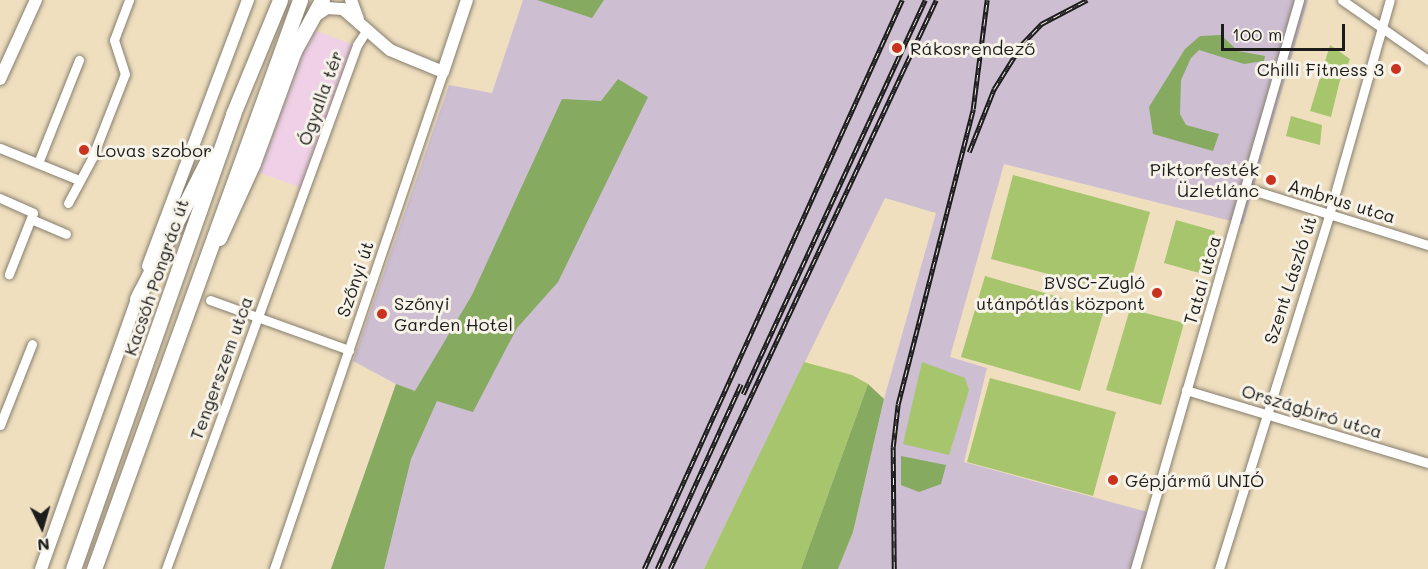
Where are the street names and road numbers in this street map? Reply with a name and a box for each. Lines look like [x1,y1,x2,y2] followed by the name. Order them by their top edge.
[293,48,347,148] street label: Ógyalla tér
[1286,174,1398,228] street label: Ambrus utca
[119,196,193,358] street label: Kacsóh Pongrác út
[1259,213,1321,347] street label: Szent László út
[1179,233,1225,327] street label: Tatai utca
[332,238,378,320] street label: Szőnyi út
[185,293,257,443] street label: Tengerszem utca
[1239,379,1385,443] street label: Országbíró utca

